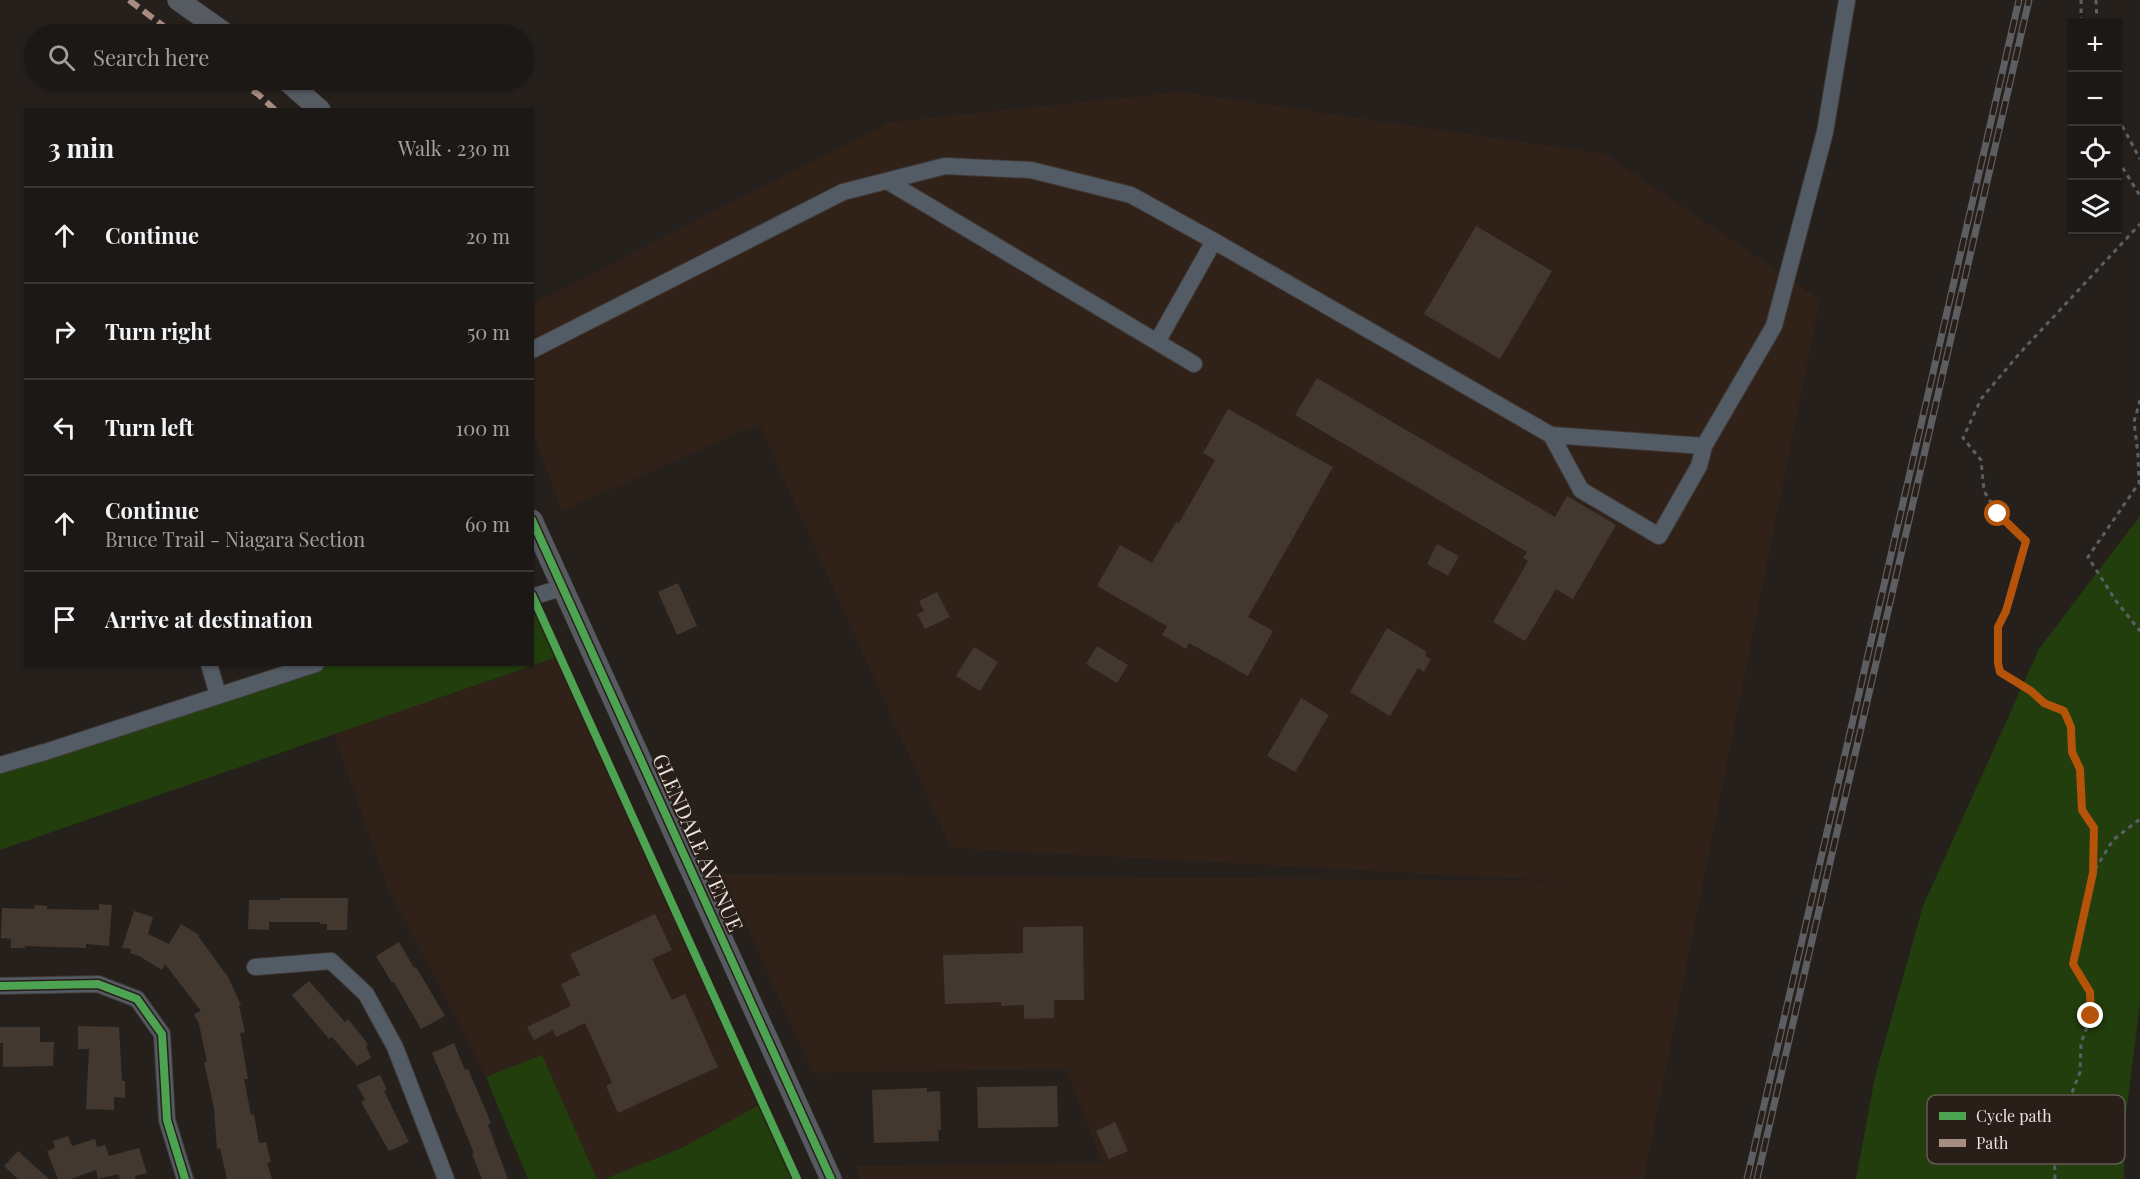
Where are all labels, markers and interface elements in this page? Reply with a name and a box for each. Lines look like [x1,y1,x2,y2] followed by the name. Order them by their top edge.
[2068,18,2122,234] map controls
[2068,18,2122,72] button: +
[24,24,534,90] search box
[45,41,78,74] icon: search
[93,42,209,72] text: Search here
[2068,72,2122,126] button: −
[2068,126,2122,180] button: locate
[48,130,114,165] text: 3 min
[398,134,510,161] text: Walk · 230 m
[2068,180,2122,234] button: layers
[48,219,81,252] icon: ahead
[105,220,199,250] text: Continue
[466,222,510,249] text: 20 m
[48,315,81,348] icon: right
[105,316,211,346] text: Turn right
[467,318,510,345] text: 50 m
[48,411,81,444] icon: left
[105,412,194,442] text: Turn left
[456,414,510,441] text: 100 m
[105,495,199,525] text: Continue
[1984,500,2010,526] route start
[48,507,81,540] icon: ahead
[465,510,510,537] text: 60 m
[105,525,365,552] text: Bruce Trail - Niagara Section
[48,603,81,636] icon: arrive
[105,604,313,634] text: Arrive at destination
[647,749,751,935] street label: GLENDALE AVENUE
[2077,1002,2103,1028] route end
[1927,1095,2125,1164] legend
[1976,1105,2052,1126] text: Cycle path
[1976,1132,2009,1153] text: Path

